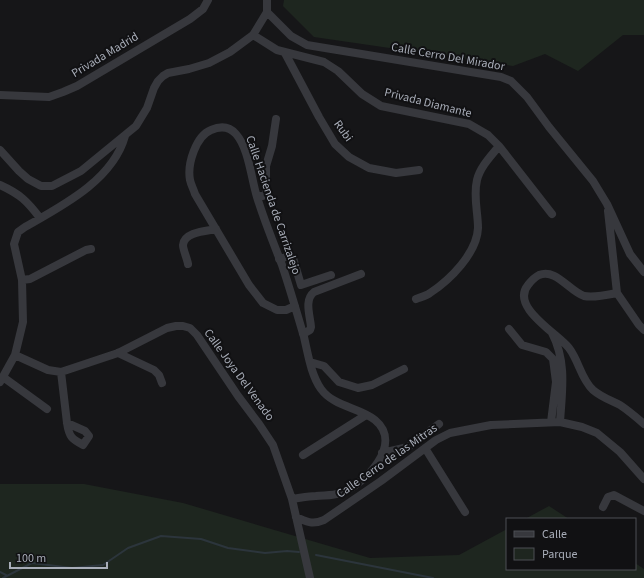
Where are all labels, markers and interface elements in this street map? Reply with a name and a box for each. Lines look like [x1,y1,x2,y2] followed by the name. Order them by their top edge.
[68,28,142,82] street label: Privada Madrid
[390,39,507,76] street label: Calle Cerro Del Mirador
[383,84,473,122] street label: Privada Diamante
[329,117,357,145] street label: Rubi
[241,133,305,277] street label: Calle Hacienda de Carrizalejo
[200,326,278,424] street label: Calle Joya Del Venado
[333,420,441,502] street label: Calle Cerro de las Mitras
[506,518,636,570] legend
[542,526,567,543] text: Calle
[10,544,107,570] scale bar
[542,546,578,563] text: Parque
[16,550,46,567] text: 100 m

